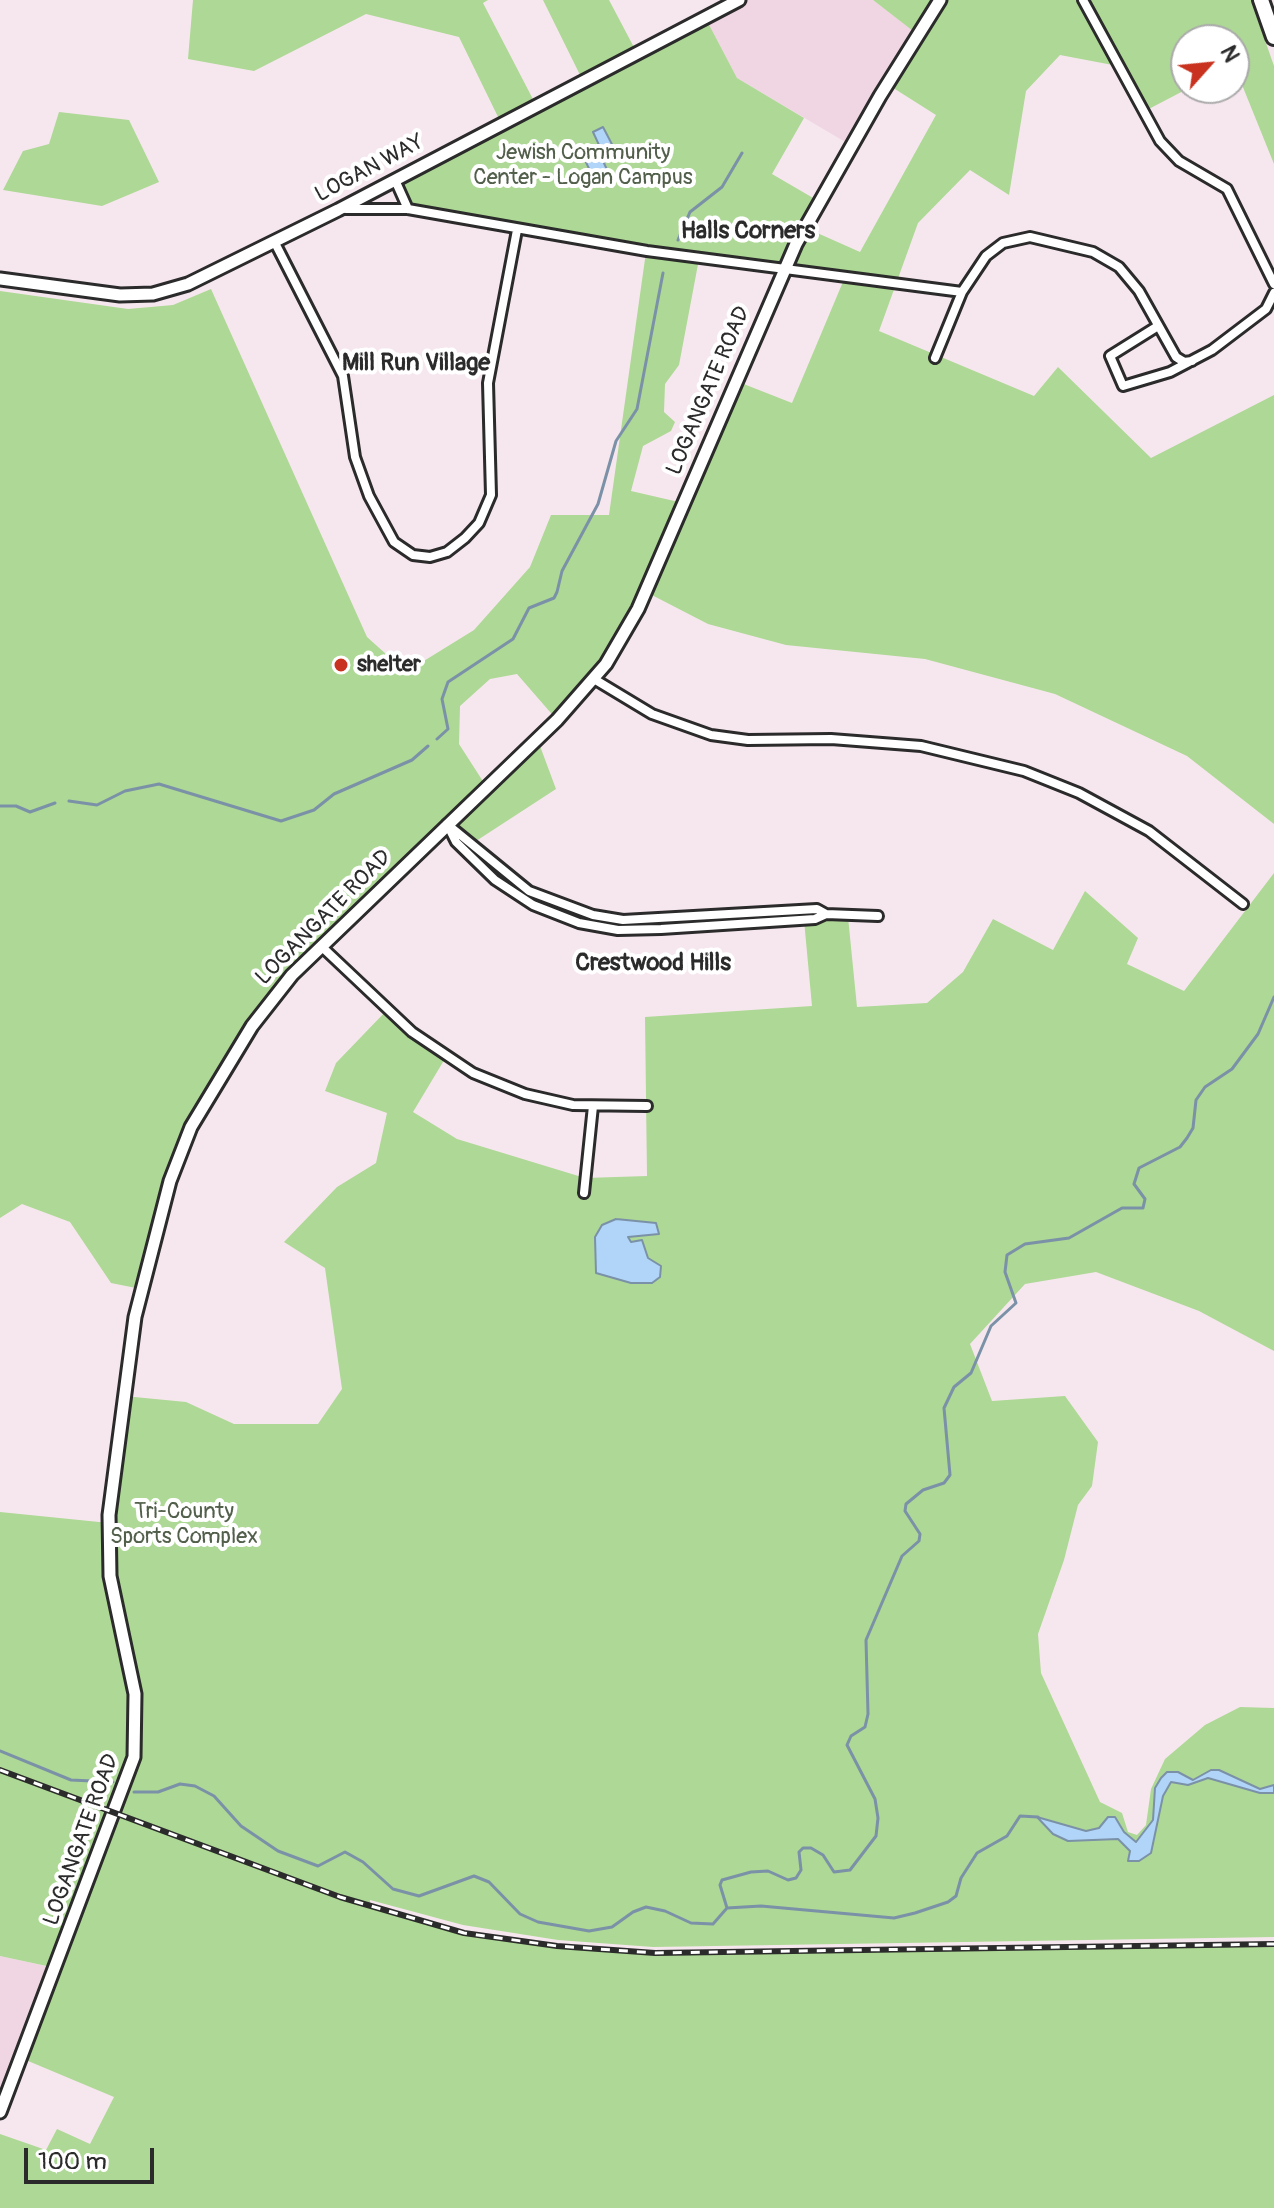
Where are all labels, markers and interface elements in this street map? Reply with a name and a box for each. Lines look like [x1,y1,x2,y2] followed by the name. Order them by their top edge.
[1170,24,1250,104] north arrow
[1214,41,1245,67] text: N
[311,129,429,209] street label: LOGAN WAY
[473,140,693,192] park label: Jewish Community Center - Logan Campus
[681,218,815,246] district label: Halls Corners
[662,303,756,479] street label: LOGANGATE ROAD
[342,350,490,378] district label: Mill Run Village
[357,652,421,678] place label: shelter
[332,656,350,674] marker: shelter
[251,845,397,991] street label: LOGANGATE ROAD
[575,950,731,978] district label: Crestwood Hills
[110,1499,258,1550] park label: Tri-County Sports Complex
[39,1751,125,1929] street label: LOGANGATE ROAD
[28,2132,158,2182] scale bar
[38,2147,107,2176] text: 100 m

